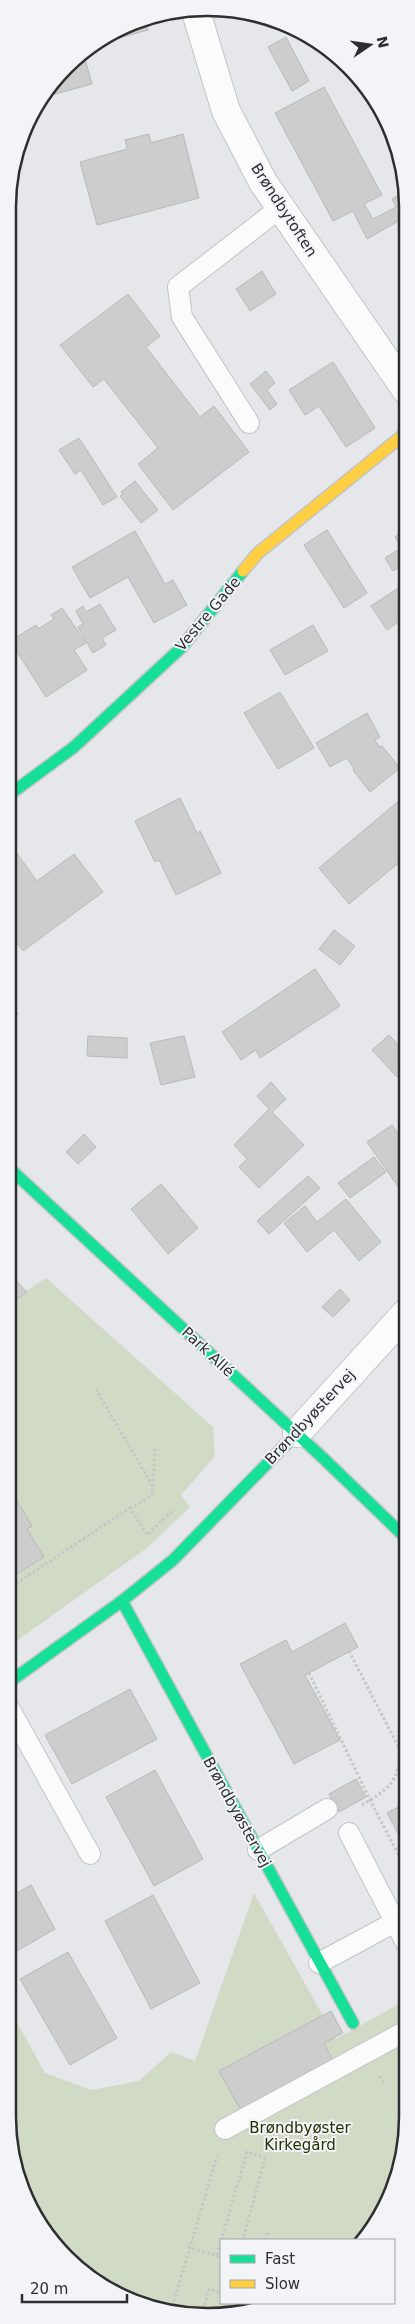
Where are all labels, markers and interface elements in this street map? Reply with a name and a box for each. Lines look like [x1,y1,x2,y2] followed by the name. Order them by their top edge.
[345,20,395,70] north arrow
[374,35,392,50] text: N
[247,160,321,260] street label: Brøndbytoften
[172,573,244,655] street label: Vestre Gade
[178,1323,238,1381] street label: Park Allé
[261,1366,359,1468] street label: Brøndbyøstervej
[199,1754,275,1870] street label: Brøndbyøstervej
[249,2119,351,2154] park label: Brøndbyøster Kirkegård
[220,2239,395,2304] legend
[265,2250,295,2268] text: Fast
[22,2272,128,2304] scale bar
[265,2275,300,2293] text: Slow
[30,2280,68,2298] text: 20 m

